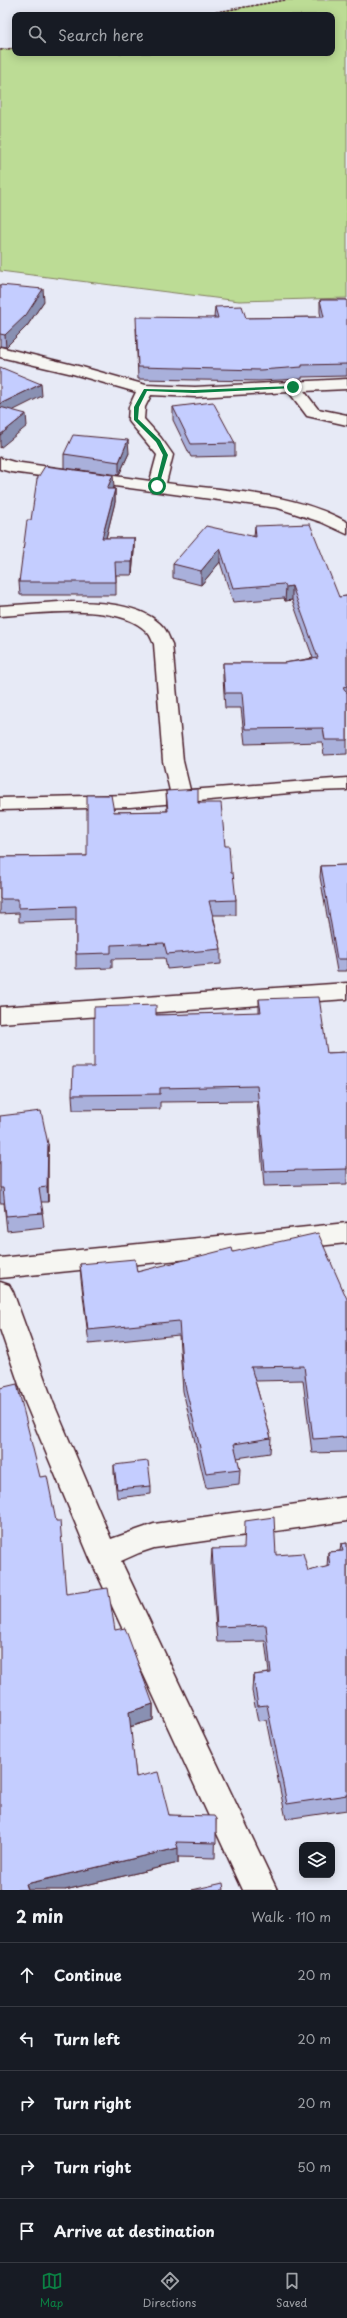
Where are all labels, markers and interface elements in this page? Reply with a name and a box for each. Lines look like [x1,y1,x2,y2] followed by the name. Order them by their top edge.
[12,12,335,56] search box
[26,23,48,45] icon: search
[58,23,144,46] text: Search here
[284,378,302,396] route end
[148,477,166,495] route start
[299,1842,335,1878] map controls
[299,1842,335,1878] button: layers
[16,1903,63,1929] text: 2 min
[252,1907,331,1926] text: Walk · 110 m
[54,1963,122,1986] text: Continue
[16,1964,38,1986] icon: ahead
[297,1965,331,1984] text: 20 m
[54,2027,120,2050] text: Turn left
[16,2028,38,2050] icon: left
[297,2029,331,2048] text: 20 m
[54,2091,131,2114] text: Turn right
[16,2092,38,2114] icon: right
[297,2093,331,2112] text: 20 m
[54,2155,131,2178] text: Turn right
[16,2156,38,2178] icon: right
[297,2157,331,2176] text: 50 m
[54,2219,215,2242] text: Arrive at destination
[16,2220,38,2242] icon: arrive
[40,2270,63,2311] tab: Map
[143,2270,196,2311] tab: Directions
[276,2270,307,2311] tab: Saved

